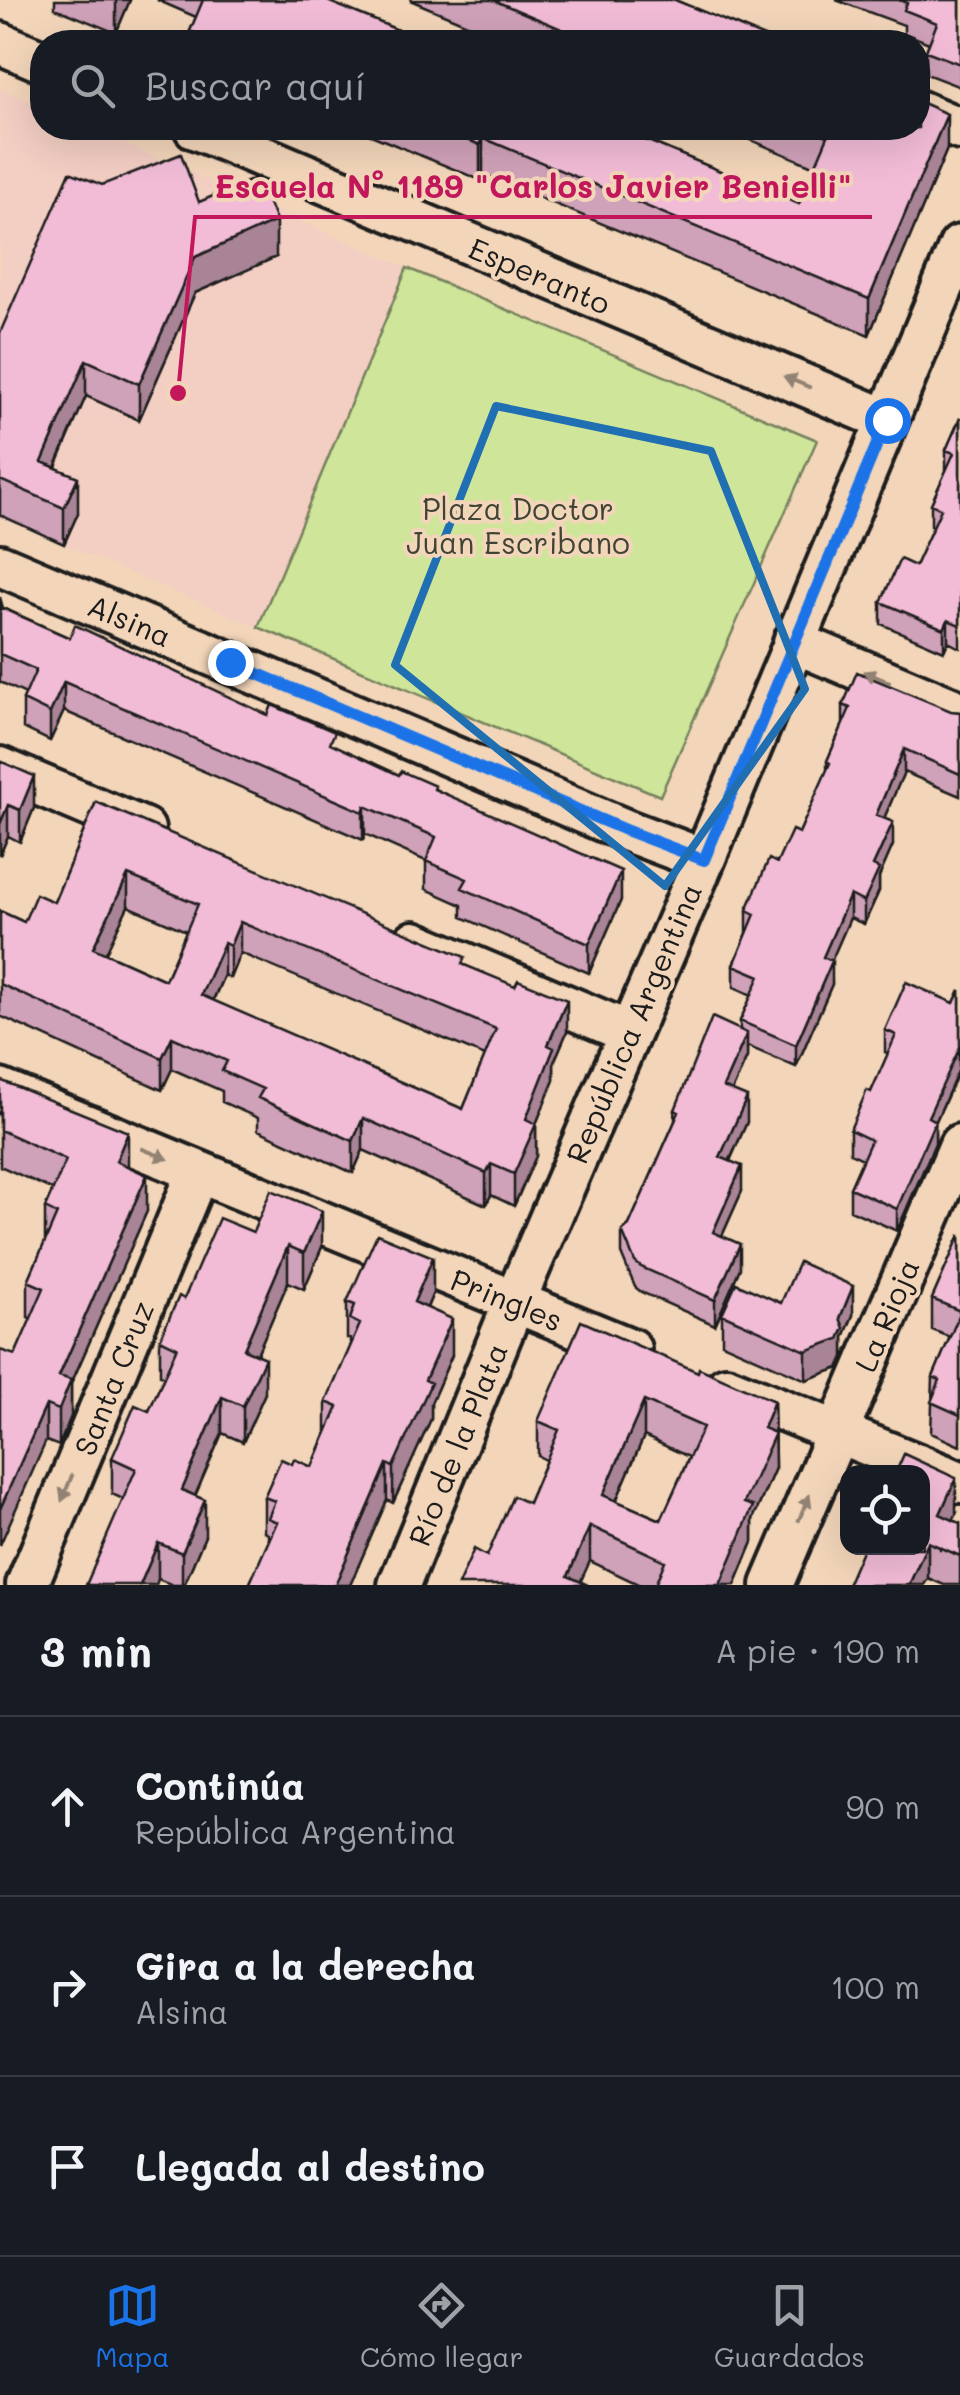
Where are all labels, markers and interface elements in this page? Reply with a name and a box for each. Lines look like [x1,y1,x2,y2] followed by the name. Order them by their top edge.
[30,30,930,140] search box
[65,58,120,113] icon: search
[145,60,366,110] text: Buscar aquí
[195,155,872,217] callout: Escuela N° 1189 "Carlos Javier Benielli"
[214,164,852,206] text: Escuela N° 1189 "Carlos Javier Benielli"
[463,227,617,323] street label: Esperanto
[782,374,812,390] one-way arrow
[865,398,911,444] route start
[406,488,630,562] park label: Plaza Doctor Juan Escribano
[82,585,178,655] street label: Alsina
[208,640,254,686] route end
[862,669,892,685] one-way arrow
[556,877,710,1169] street label: República Argentina
[140,1146,170,1162] one-way arrow
[844,1252,928,1378] street label: La Rioja
[445,1258,569,1340] street label: Pringles
[64,1295,162,1461] street label: Santa Cruz
[398,1337,516,1551] street label: Río de la Plata
[840,1465,930,1555] map controls
[840,1465,930,1555] button: locate
[59,1474,75,1503] one-way arrow
[796,1493,812,1523] one-way arrow
[40,1623,152,1678] text: 3 min
[715,1629,920,1671] text: A pie · 190 m
[135,1760,305,1810] text: Continúa
[40,1779,95,1834] icon: ahead
[846,1785,920,1827] text: 90 m
[135,1810,456,1852] text: República Argentina
[135,1940,475,1990] text: Gira a la derecha
[40,1959,95,2014] icon: right
[830,1965,920,2007] text: 100 m
[135,1990,228,2032] text: Alsina
[40,2139,95,2194] icon: arrive
[135,2141,485,2191] text: Llegada al destino
[95,2278,170,2374] tab: Mapa
[360,2278,524,2374] tab: Cómo llegar
[714,2278,865,2374] tab: Guardados

